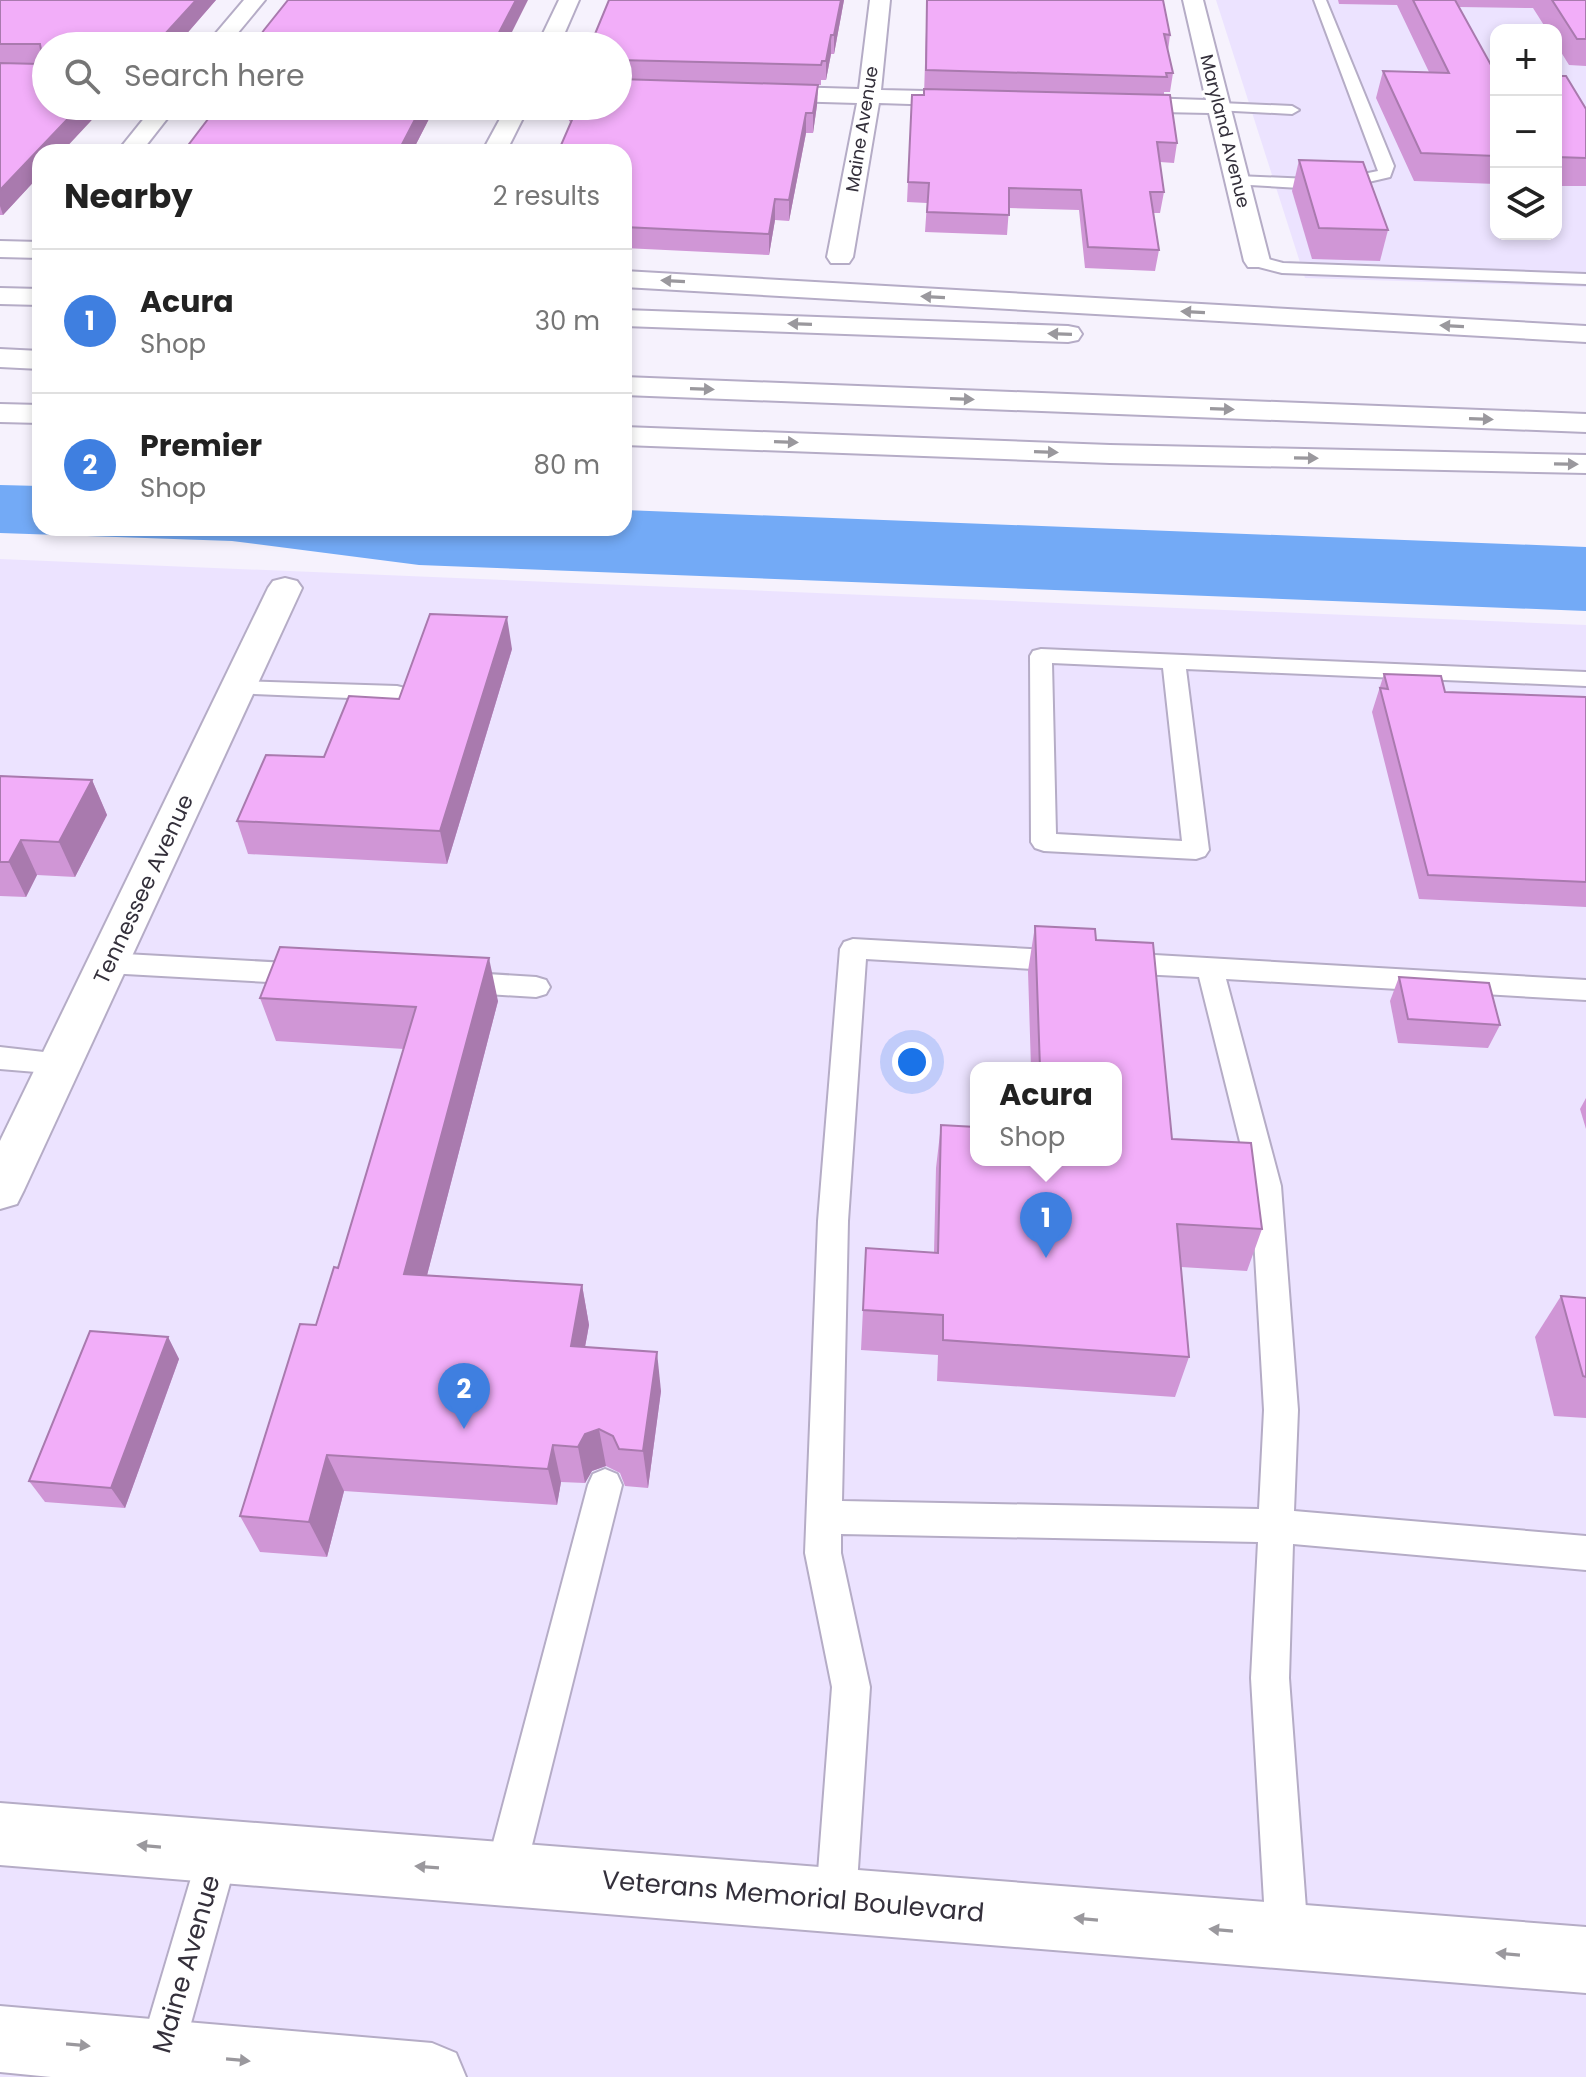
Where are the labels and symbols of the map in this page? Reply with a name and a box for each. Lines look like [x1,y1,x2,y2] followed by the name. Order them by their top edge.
[1194,52,1257,210] street label: Maryland Avenue
[839,64,884,194] street label: Maine Avenue
[660,275,686,288] one-way arrow
[920,290,945,303] one-way arrow
[1180,305,1205,318] one-way arrow
[787,318,812,331] one-way arrow
[1439,319,1464,332] one-way arrow
[1047,327,1072,340] one-way arrow
[690,383,715,396] one-way arrow
[950,392,975,405] one-way arrow
[1210,402,1235,415] one-way arrow
[1469,412,1494,425] one-way arrow
[774,435,799,448] one-way arrow
[1034,445,1059,458] one-way arrow
[1294,452,1319,465] one-way arrow
[1554,458,1579,470] one-way arrow
[86,789,201,989] street label: Tennessee Avenue
[892,1042,932,1082] your location
[1020,1192,1072,1258] pin: 1
[438,1363,490,1429] pin: 2
[136,1839,161,1852] one-way arrow
[414,1860,439,1873] one-way arrow
[600,1861,986,1931] street label: Veterans Memorial Boulevard
[143,1871,229,2057] street label: Maine Avenue
[1073,1912,1098,1925] one-way arrow
[1208,1923,1233,1936] one-way arrow
[1495,1947,1520,1960] one-way arrow
[66,2039,91,2052] one-way arrow
[226,2053,251,2066] one-way arrow

